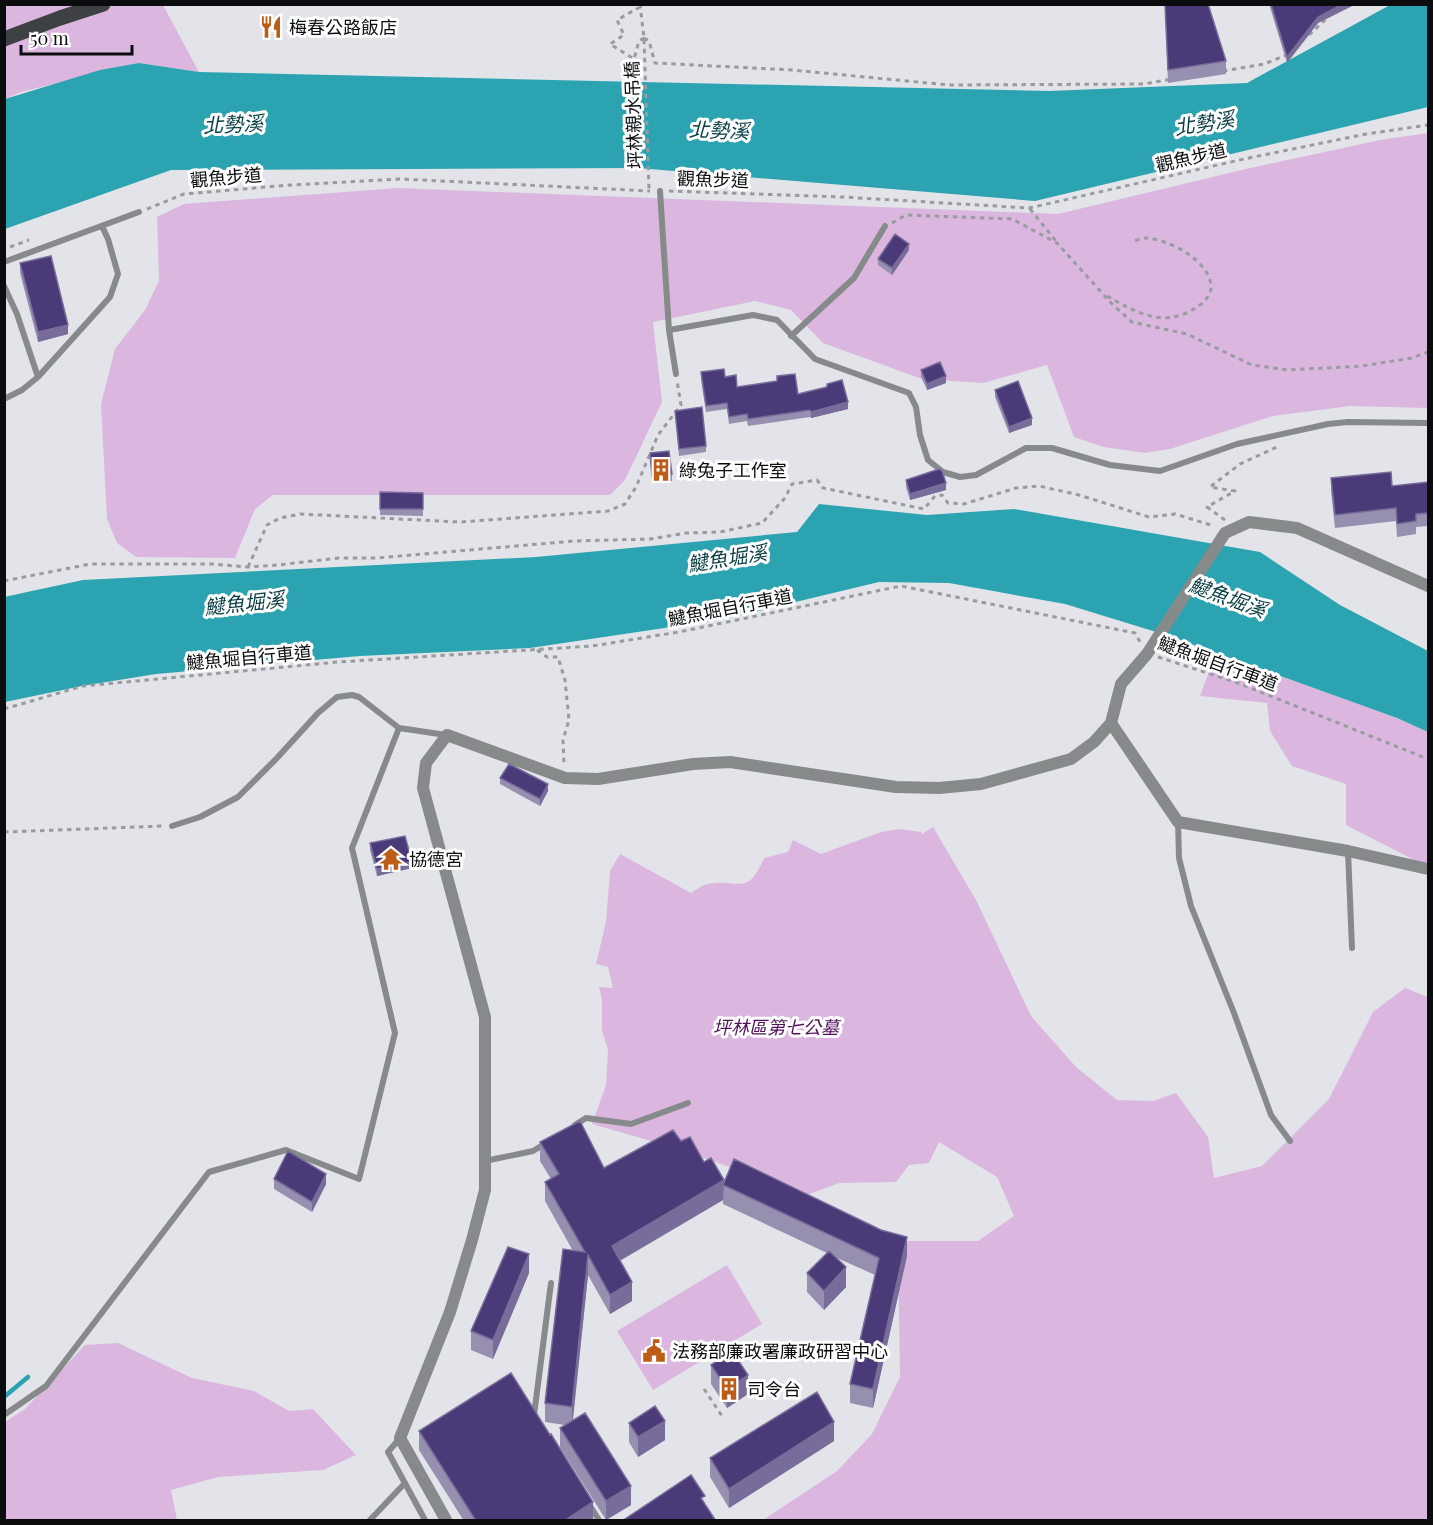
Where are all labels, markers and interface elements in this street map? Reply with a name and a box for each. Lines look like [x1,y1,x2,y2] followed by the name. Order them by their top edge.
[258,14,284,40] restaurant icon: 梅春公路飯店
[289,15,397,39] place label: 梅春公路飯店
[21,18,132,56] scale bar
[30,26,69,50] text: 50 m
[619,61,647,169] street label: 坪林親水吊橋
[1172,104,1239,140] water label: 北勢溪
[202,108,267,138] water label: 北勢溪
[689,114,752,144] water label: 北勢溪
[1153,137,1229,177] street label: 觀魚步道
[189,162,263,192] street label: 觀魚步道
[677,166,749,192] street label: 觀魚步道
[648,457,674,483] building icon: 綠兔子工作室
[679,458,787,482] place label: 綠兔子工作室
[685,537,772,577] water label: 𩻸魚堀溪
[1186,570,1273,623] water label: 𩻸魚堀溪
[666,583,794,631] street label: 𩻸魚堀自行車道
[203,584,288,620] water label: 𩻸魚堀溪
[1155,630,1281,696] street label: 𩻸魚堀自行車道
[185,640,313,674] street label: 𩻸魚堀自行車道
[378,846,404,872] temple icon: 協德宮
[409,847,463,871] place label: 協德宮
[713,1015,842,1039] park label: 坪林區第七公墓
[641,1338,667,1364] public building icon: 法務部廉政署廉政研習中心
[672,1339,888,1363] place label: 法務部廉政署廉政研習中心
[716,1376,742,1402] building icon: 司令台
[747,1377,801,1401] place label: 司令台

